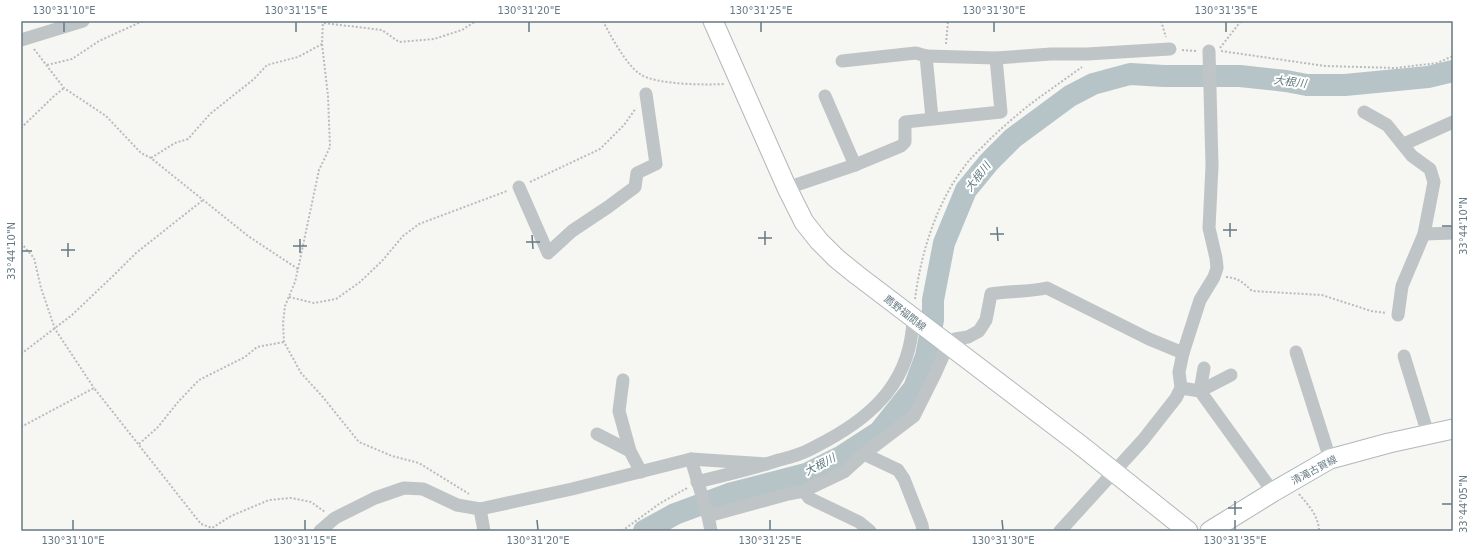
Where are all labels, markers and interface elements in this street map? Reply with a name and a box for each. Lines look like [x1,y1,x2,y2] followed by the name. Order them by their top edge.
[32,5,96,16] text: 130°31'10"E
[264,5,328,16] text: 130°31'15"E
[497,5,561,16] text: 130°31'20"E
[729,5,793,16] text: 130°31'25"E
[962,5,1026,16] text: 130°31'30"E
[1194,5,1258,16] text: 130°31'35"E
[1273,74,1308,91] water label: 大根川
[963,159,994,194] water label: 大根川
[1458,197,1469,255] text: 33°44'10"N
[6,222,17,280] text: 33°44'10"N
[882,293,928,333] street label: 薦野福間線
[802,451,839,478] water label: 大根川
[1289,453,1339,487] street label: 清滝古賀線
[1458,475,1469,533] text: 33°44'05"N
[41,535,105,546] text: 130°31'10"E
[273,535,337,546] text: 130°31'15"E
[506,535,570,546] text: 130°31'20"E
[738,535,802,546] text: 130°31'25"E
[971,535,1035,546] text: 130°31'30"E
[1203,535,1267,546] text: 130°31'35"E

